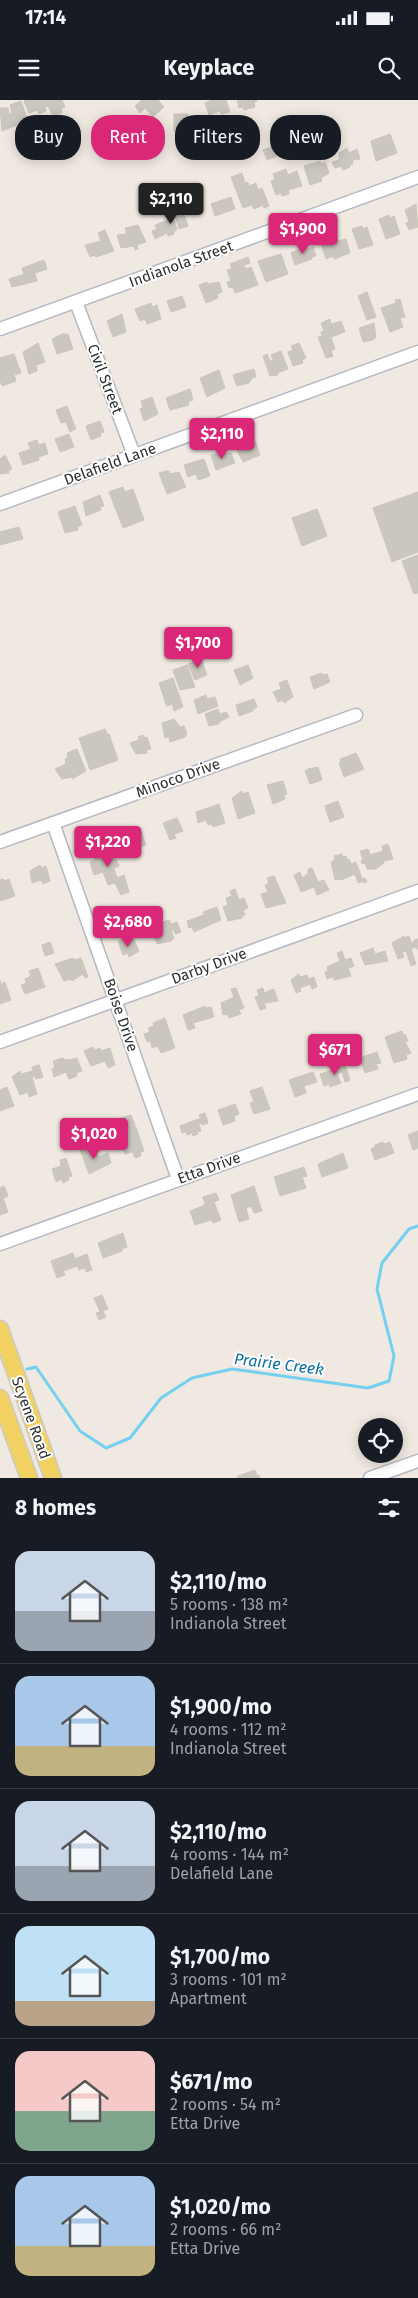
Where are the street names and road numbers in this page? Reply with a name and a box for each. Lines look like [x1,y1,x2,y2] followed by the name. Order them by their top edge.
[127,237,236,291] street label: Indianola Street
[83,342,127,417] street label: Civil Street
[61,439,159,489] street label: Delafield Lane
[133,754,223,802] street label: Minoco Drive
[169,944,249,988] street label: Darby Drive
[100,976,142,1054] street label: Boise Drive
[175,1148,243,1188] street label: Etta Drive
[8,1374,54,1462] street label: Scyene Road

